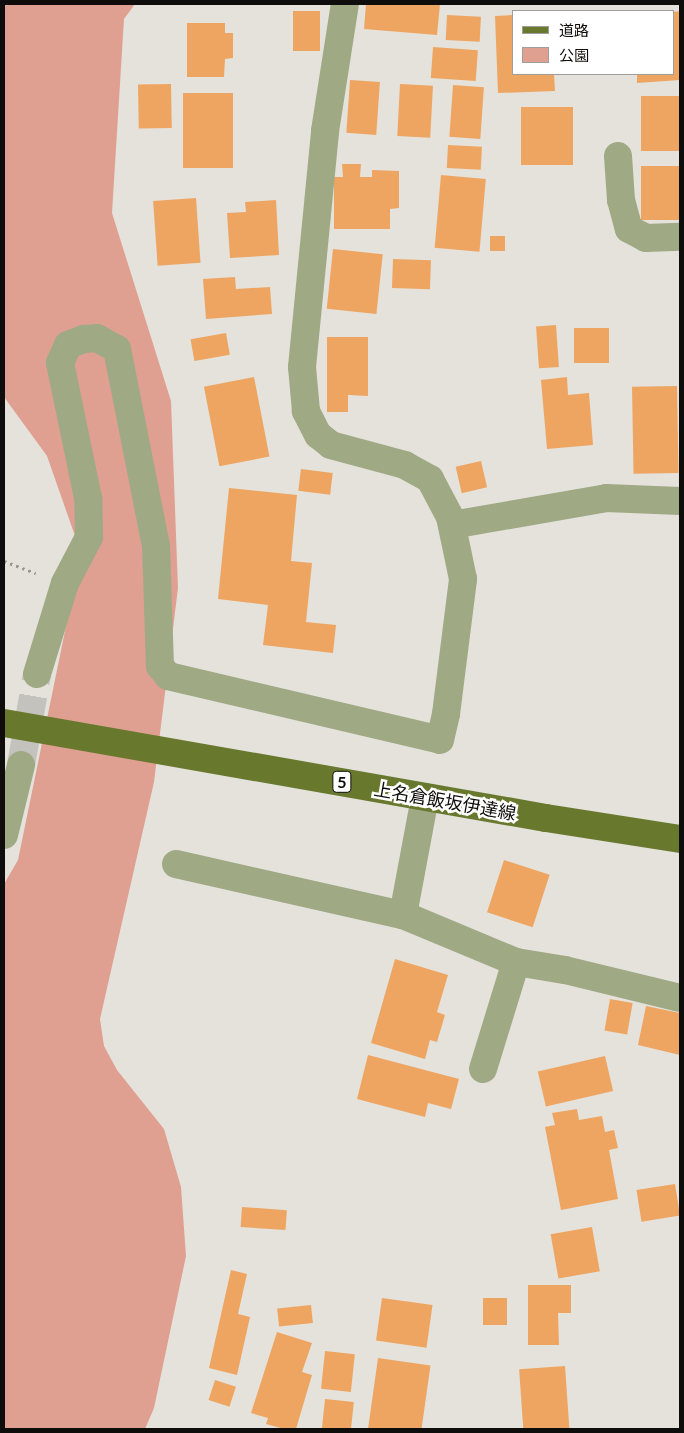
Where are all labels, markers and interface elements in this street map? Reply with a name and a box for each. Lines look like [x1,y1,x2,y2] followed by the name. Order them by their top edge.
[512,10,674,75] legend
[559,21,589,39] text: 道路
[559,46,589,64] text: 公園
[332,769,352,796] road number: 5
[372,778,518,824] street label: 上名倉飯坂伊達線

